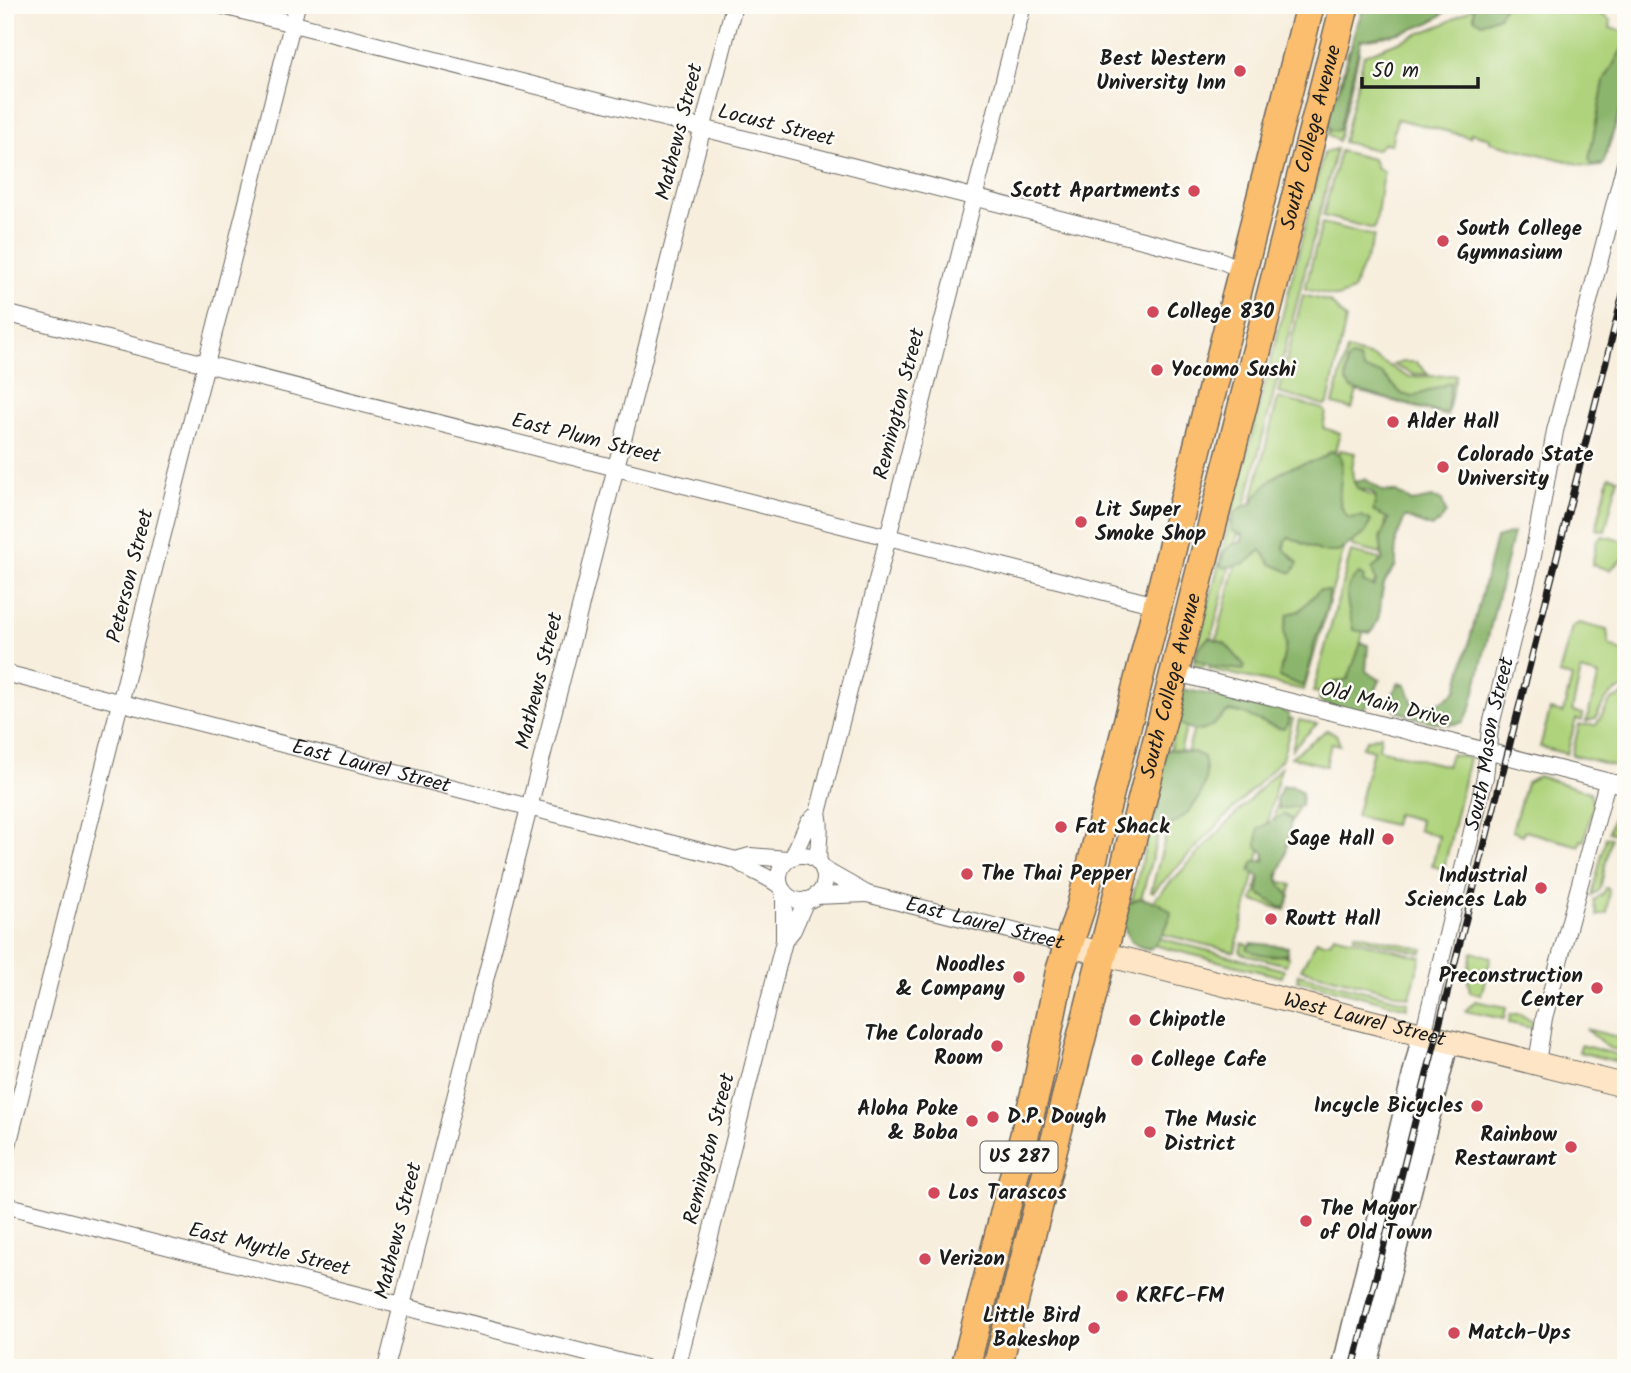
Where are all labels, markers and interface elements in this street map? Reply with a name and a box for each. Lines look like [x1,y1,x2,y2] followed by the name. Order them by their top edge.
[1272,41,1351,234] street label: South College Avenue
[1096,43,1226,100] place label: Best Western University Inn
[1362,46,1477,90] scale bar
[1372,55,1419,88] text: 50 m
[647,59,713,204] street label: Mathews Street
[1232,63,1248,79] marker: Best Western University Inn
[714,96,839,157] street label: Locust Street
[1011,175,1180,208] place label: Scott Apartments
[1186,183,1202,199] marker: Scott Apartments
[1457,213,1582,270] place label: South College Gymnasium
[1435,233,1451,249] marker: South College Gymnasium
[1167,296,1274,329] place label: College 830
[1145,304,1161,320] marker: College 830
[865,324,935,483] street label: Remington Street
[1171,354,1296,387] place label: Yocomo Sushi
[1149,362,1165,378] marker: Yocomo Sushi
[508,405,665,474] street label: East Plum Street
[1407,406,1499,439] place label: Alder Hall
[1385,414,1401,430] marker: Alder Hall
[1457,439,1593,496] place label: Colorado State University
[1435,459,1451,475] marker: Colorado State University
[1095,494,1206,551] place label: Lit Super Smoke Shop
[98,505,164,646] street label: Peterson Street
[1073,514,1089,530] marker: Lit Super Smoke Shop
[1132,589,1211,782] street label: South College Avenue
[507,608,573,753] street label: Mathews Street
[1456,653,1524,834] street label: South Mason Street
[1317,673,1453,737] street label: Old Main Drive
[288,731,455,803] street label: East Laurel Street
[1075,811,1170,844] place label: Fat Shack
[1053,819,1069,835] marker: Fat Shack
[1288,823,1374,856] place label: Sage Hall
[1380,831,1396,847] marker: Sage Hall
[981,858,1134,891] place label: The Thai Pepper
[1405,860,1527,917] place label: Industrial Sciences Lab
[959,866,975,882] marker: The Thai Pepper
[1533,880,1549,896] marker: Industrial Sciences Lab
[902,888,1068,960] street label: East Laurel Street
[1285,903,1380,936] place label: Routt Hall
[1263,911,1279,927] marker: Routt Hall
[896,949,1005,1006] place label: Noodles & Company
[1439,960,1584,1017] place label: Preconstruction Center
[1011,969,1027,985] marker: Noodles & Company
[1589,980,1605,996] marker: Preconstruction Center
[1280,984,1450,1057] street label: West Laurel Street
[1149,1004,1225,1037] place label: Chipotle
[1127,1012,1143,1028] marker: Chipotle
[865,1018,983,1075] place label: The Colorado Room
[989,1038,1005,1054] marker: The Colorado Room
[1151,1044,1266,1077] place label: College Cafe
[1129,1052,1145,1068] marker: College Cafe
[675,1069,745,1228] street label: Remington Street
[1314,1090,1463,1123] place label: Incycle Bicycles
[857,1093,958,1150] place label: Aloha Poke & Boba
[1469,1098,1485,1114] marker: Incycle Bicycles
[1007,1101,1106,1134] place label: D.P. Dough
[1164,1104,1257,1161] place label: The Music District
[985,1109,1001,1125] marker: D.P. Dough
[964,1113,980,1129] marker: Aloha Poke & Boba
[1455,1119,1558,1176] place label: Rainbow Restaurant
[1142,1124,1158,1140] marker: The Music District
[1563,1139,1579,1155] marker: Rainbow Restaurant
[981,1142,1058,1172] road number: US 287
[366,1158,432,1303] street label: Mathews Street
[948,1177,1067,1210] place label: Los Tarascos
[926,1185,942,1201] marker: Los Tarascos
[1320,1193,1432,1250] place label: The Mayor of Old Town
[1298,1213,1314,1229] marker: The Mayor of Old Town
[185,1214,354,1286] street label: East Myrtle Street
[939,1243,1005,1276] place label: Verizon
[917,1251,933,1267] marker: Verizon
[1136,1280,1224,1313] place label: KRFC-FM
[1114,1288,1130,1304] marker: KRFC-FM
[983,1300,1081,1357] place label: Little Bird Bakeshop
[1468,1317,1571,1350] place label: Match-Ups
[1086,1320,1102,1336] marker: Little Bird Bakeshop
[1446,1325,1462,1341] marker: Match-Ups

